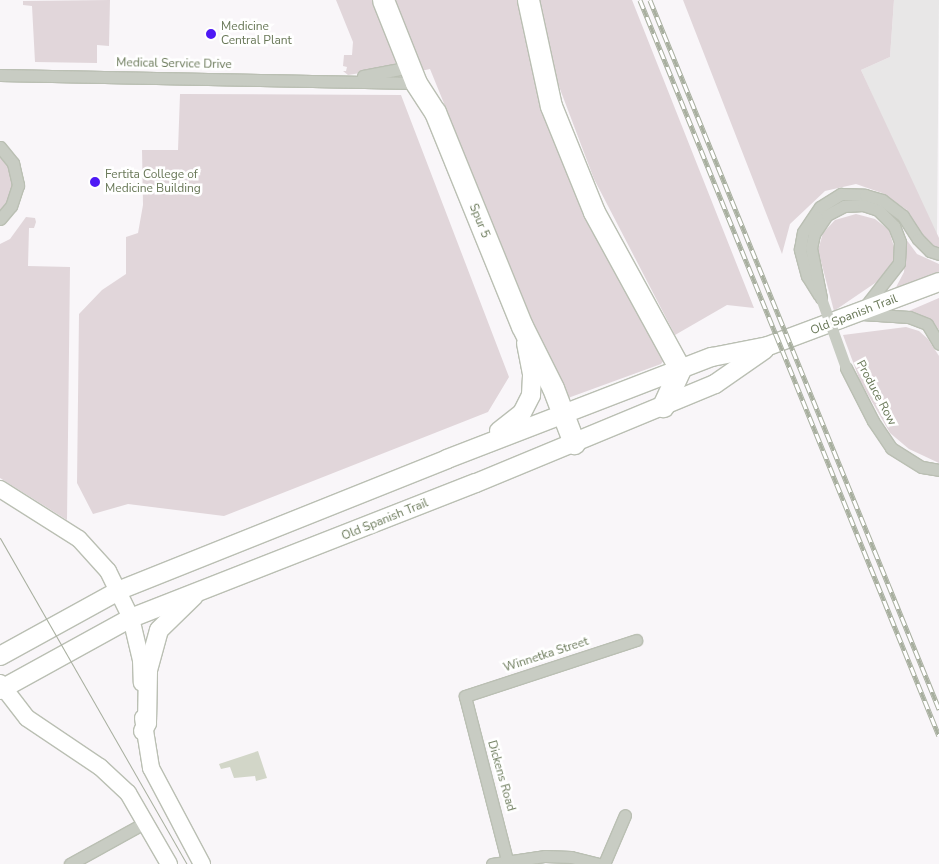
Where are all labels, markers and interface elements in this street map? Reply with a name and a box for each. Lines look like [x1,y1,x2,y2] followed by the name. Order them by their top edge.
[221,20,292,48] place label: Medicine Central Plant
[205,28,217,40] marker: Medicine Central Plant
[116,56,232,72] street label: Medical Service Drive
[105,168,201,196] place label: Fertita College of Medicine Building
[89,176,101,188] marker: Fertita College of Medicine Building
[466,202,492,240] street label: Spur 5
[808,292,900,338] street label: Old Spanish Trail
[853,358,899,428] street label: Produce Row
[340,496,430,544] street label: Old Spanish Trail
[502,635,590,675] street label: Winnetka Street
[484,739,518,813] street label: Dickens Road

